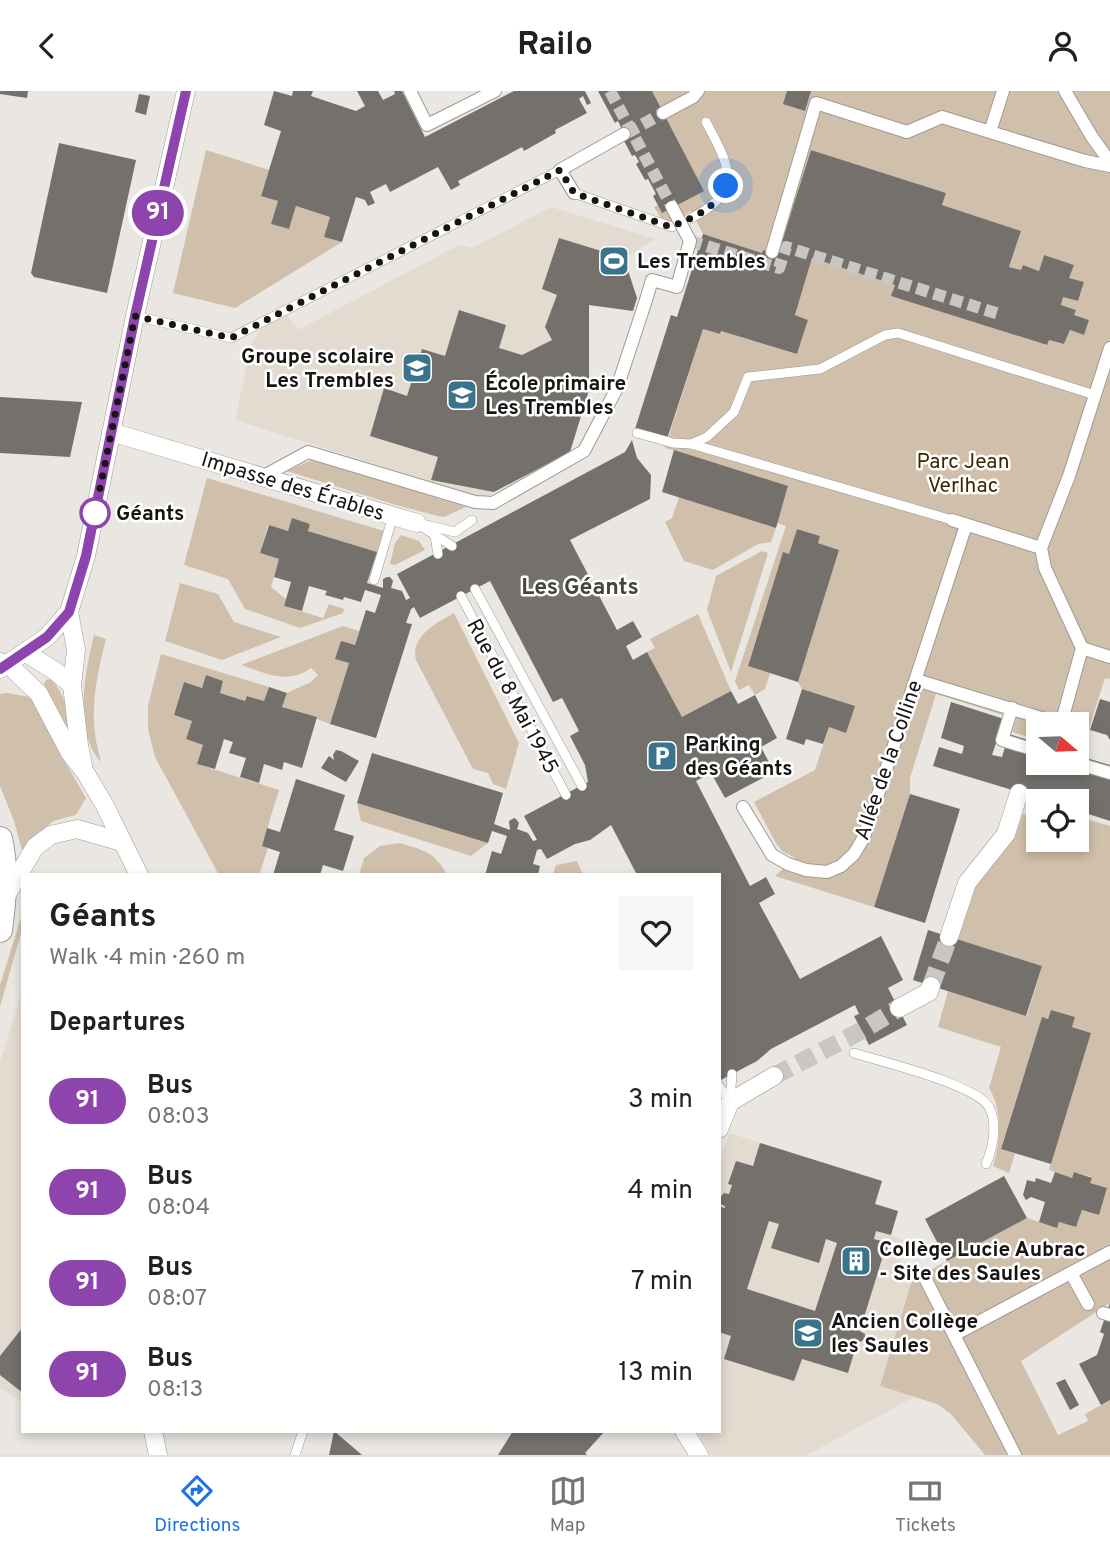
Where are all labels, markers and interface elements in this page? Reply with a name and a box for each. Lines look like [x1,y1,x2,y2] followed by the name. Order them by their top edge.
[517,26,593,66] text: Railo
[28,27,66,65] icon: back
[1044,27,1082,65] icon: person
[708,168,743,203] your location
[127,190,190,236] line badge: 91
[146,198,170,228] text: 91
[597,244,631,278] sports icon: Les Trembles
[637,249,766,276] place label: Les Trembles
[241,344,394,395] place label: Groupe scolaire Les Trembles
[400,351,434,385] school or university icon: Groupe scolaire Les Trembles
[485,370,626,422] place label: École primaire Les Trembles
[445,378,479,412] school or university icon: École primaire Les Trembles
[198,446,388,528] street label: Impasse des Érables
[916,449,1010,500] park label: Parc Jean Verlhac
[80,498,110,528] marker: Géants
[116,501,184,528] place label: Géants
[521,574,639,603] district label: Les Géants
[459,614,564,779] street label: Rue du 8 Mai 1945
[849,677,929,844] street label: Allée de la Colline
[1026,712,1088,775] north arrow
[1026,712,1089,852] map controls
[685,732,793,783] place label: Parking des Géants
[645,739,679,773] parking icon: Parking des Géants
[1026,789,1089,852] button: locate
[619,896,693,970] button: heart
[49,897,156,939] text: Géants
[49,944,245,973] text: Walk · 4 min · 260 m
[49,1007,186,1040] text: Departures
[147,1070,193,1103] text: Bus
[628,1084,693,1117] text: 3 min
[75,1086,100,1116] text: 91
[147,1103,210,1132] text: 08:03
[147,1161,193,1194] text: Bus
[627,1175,693,1208] text: 4 min
[75,1177,100,1207] text: 91
[147,1194,210,1223] text: 08:04
[879,1237,1086,1288] place label: Collège Lucie Aubrac - Site des Saules
[839,1244,873,1278] building icon: Collège Lucie Aubrac - Site des Saules
[147,1252,193,1285] text: Bus
[631,1266,693,1299] text: 7 min
[75,1268,100,1298] text: 91
[147,1285,207,1314] text: 08:07
[831,1309,978,1360] place label: Ancien Collège les Saules
[791,1316,825,1350] school or university icon: Ancien Collège les Saules
[147,1343,193,1376] text: Bus
[618,1357,693,1390] text: 13 min
[75,1359,100,1389] text: 91
[147,1376,203,1405] text: 08:13
[154,1472,240,1538] tab: Directions
[549,1472,587,1538] tab: Map
[895,1472,956,1538] tab: Tickets

